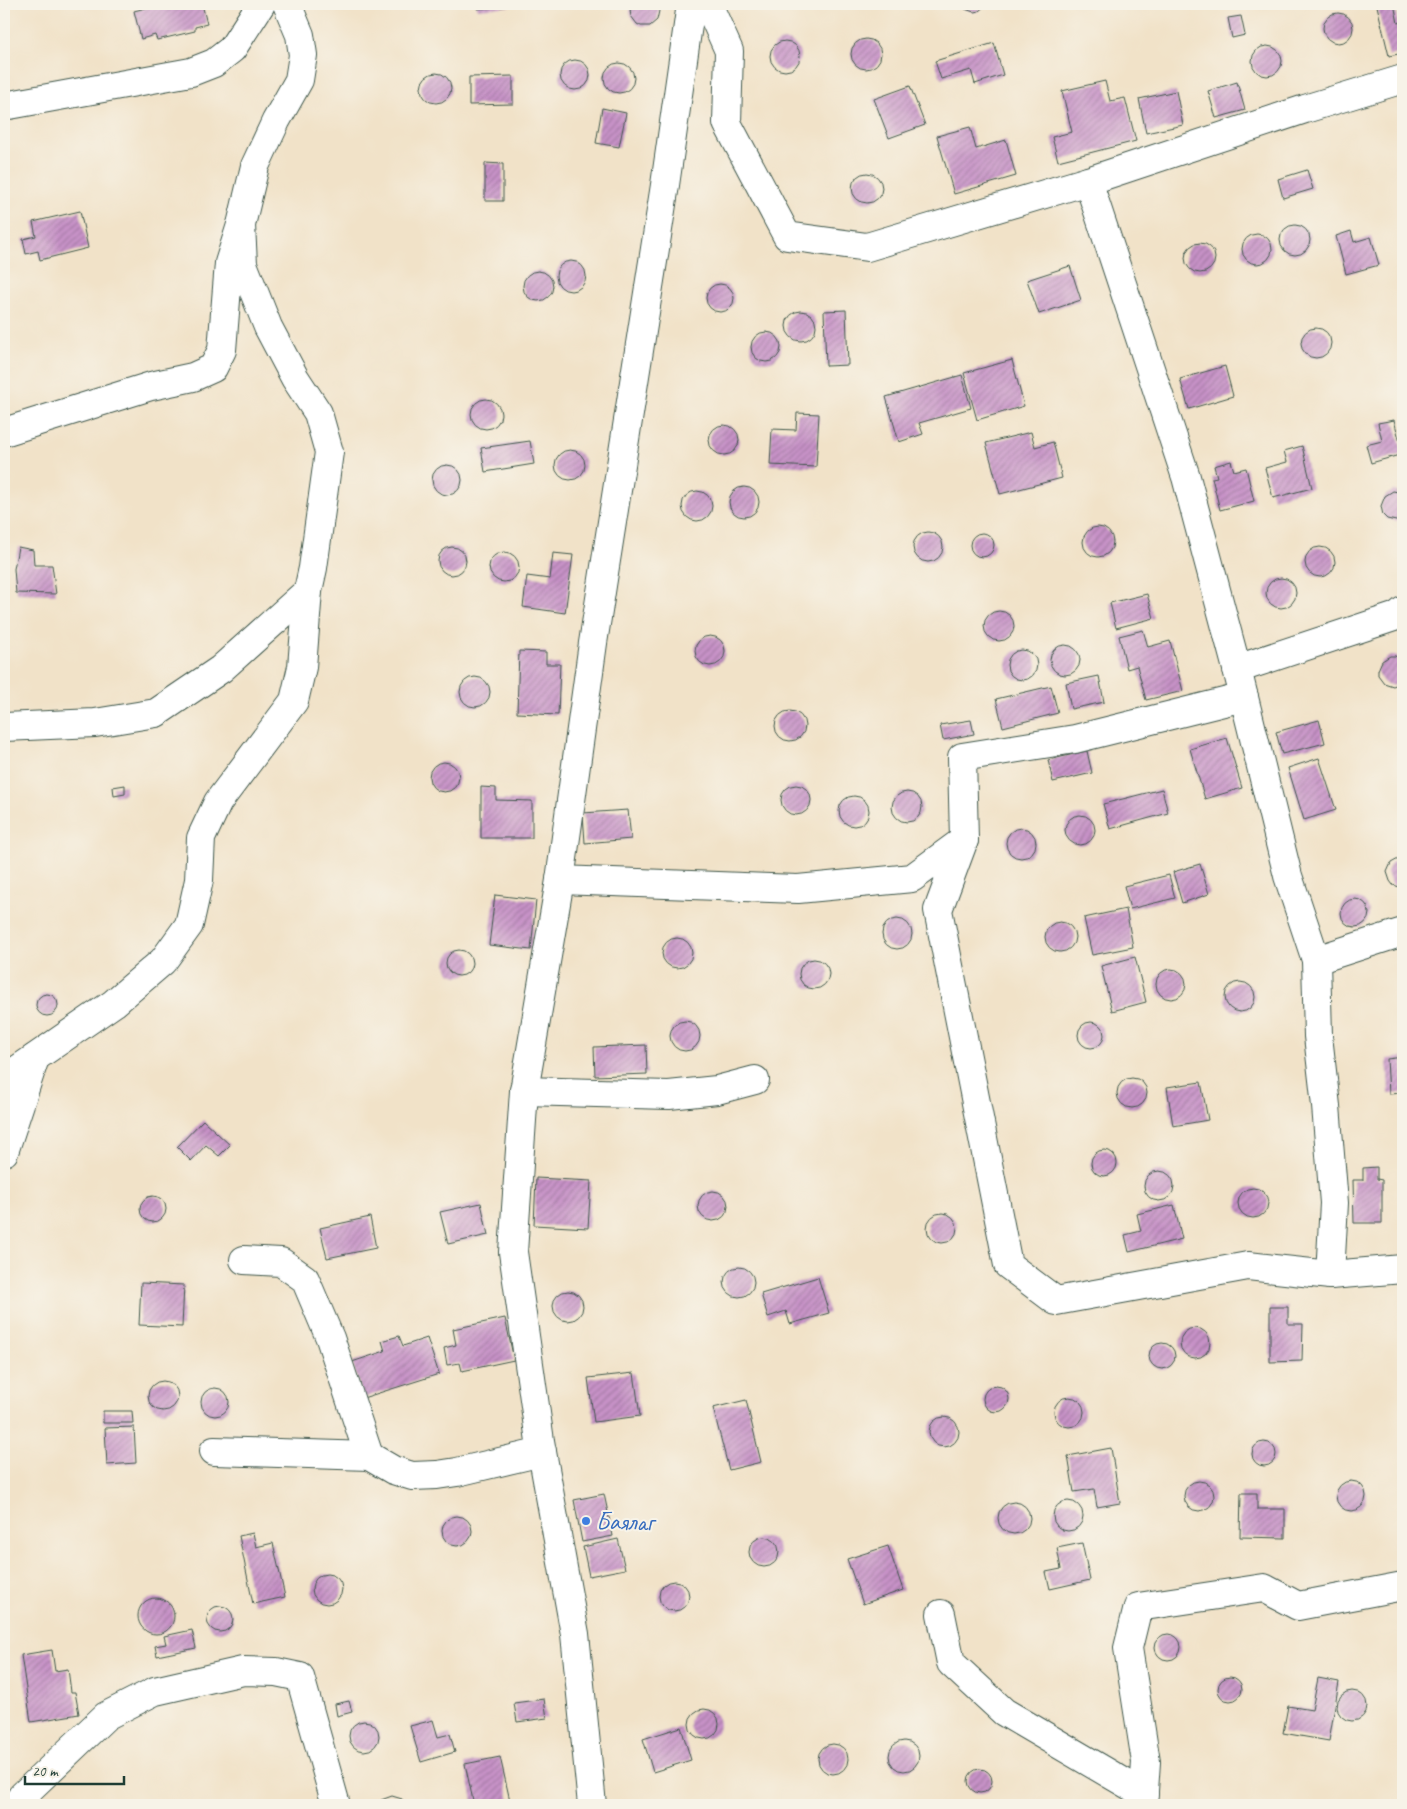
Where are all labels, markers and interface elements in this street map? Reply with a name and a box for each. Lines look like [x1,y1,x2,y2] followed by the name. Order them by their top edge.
[596,1506,658,1538] place label: Баялаг
[580,1515,592,1527] marker: Баялаг
[25,1754,124,1786] scale bar
[32,1762,59,1781] text: 20 m

